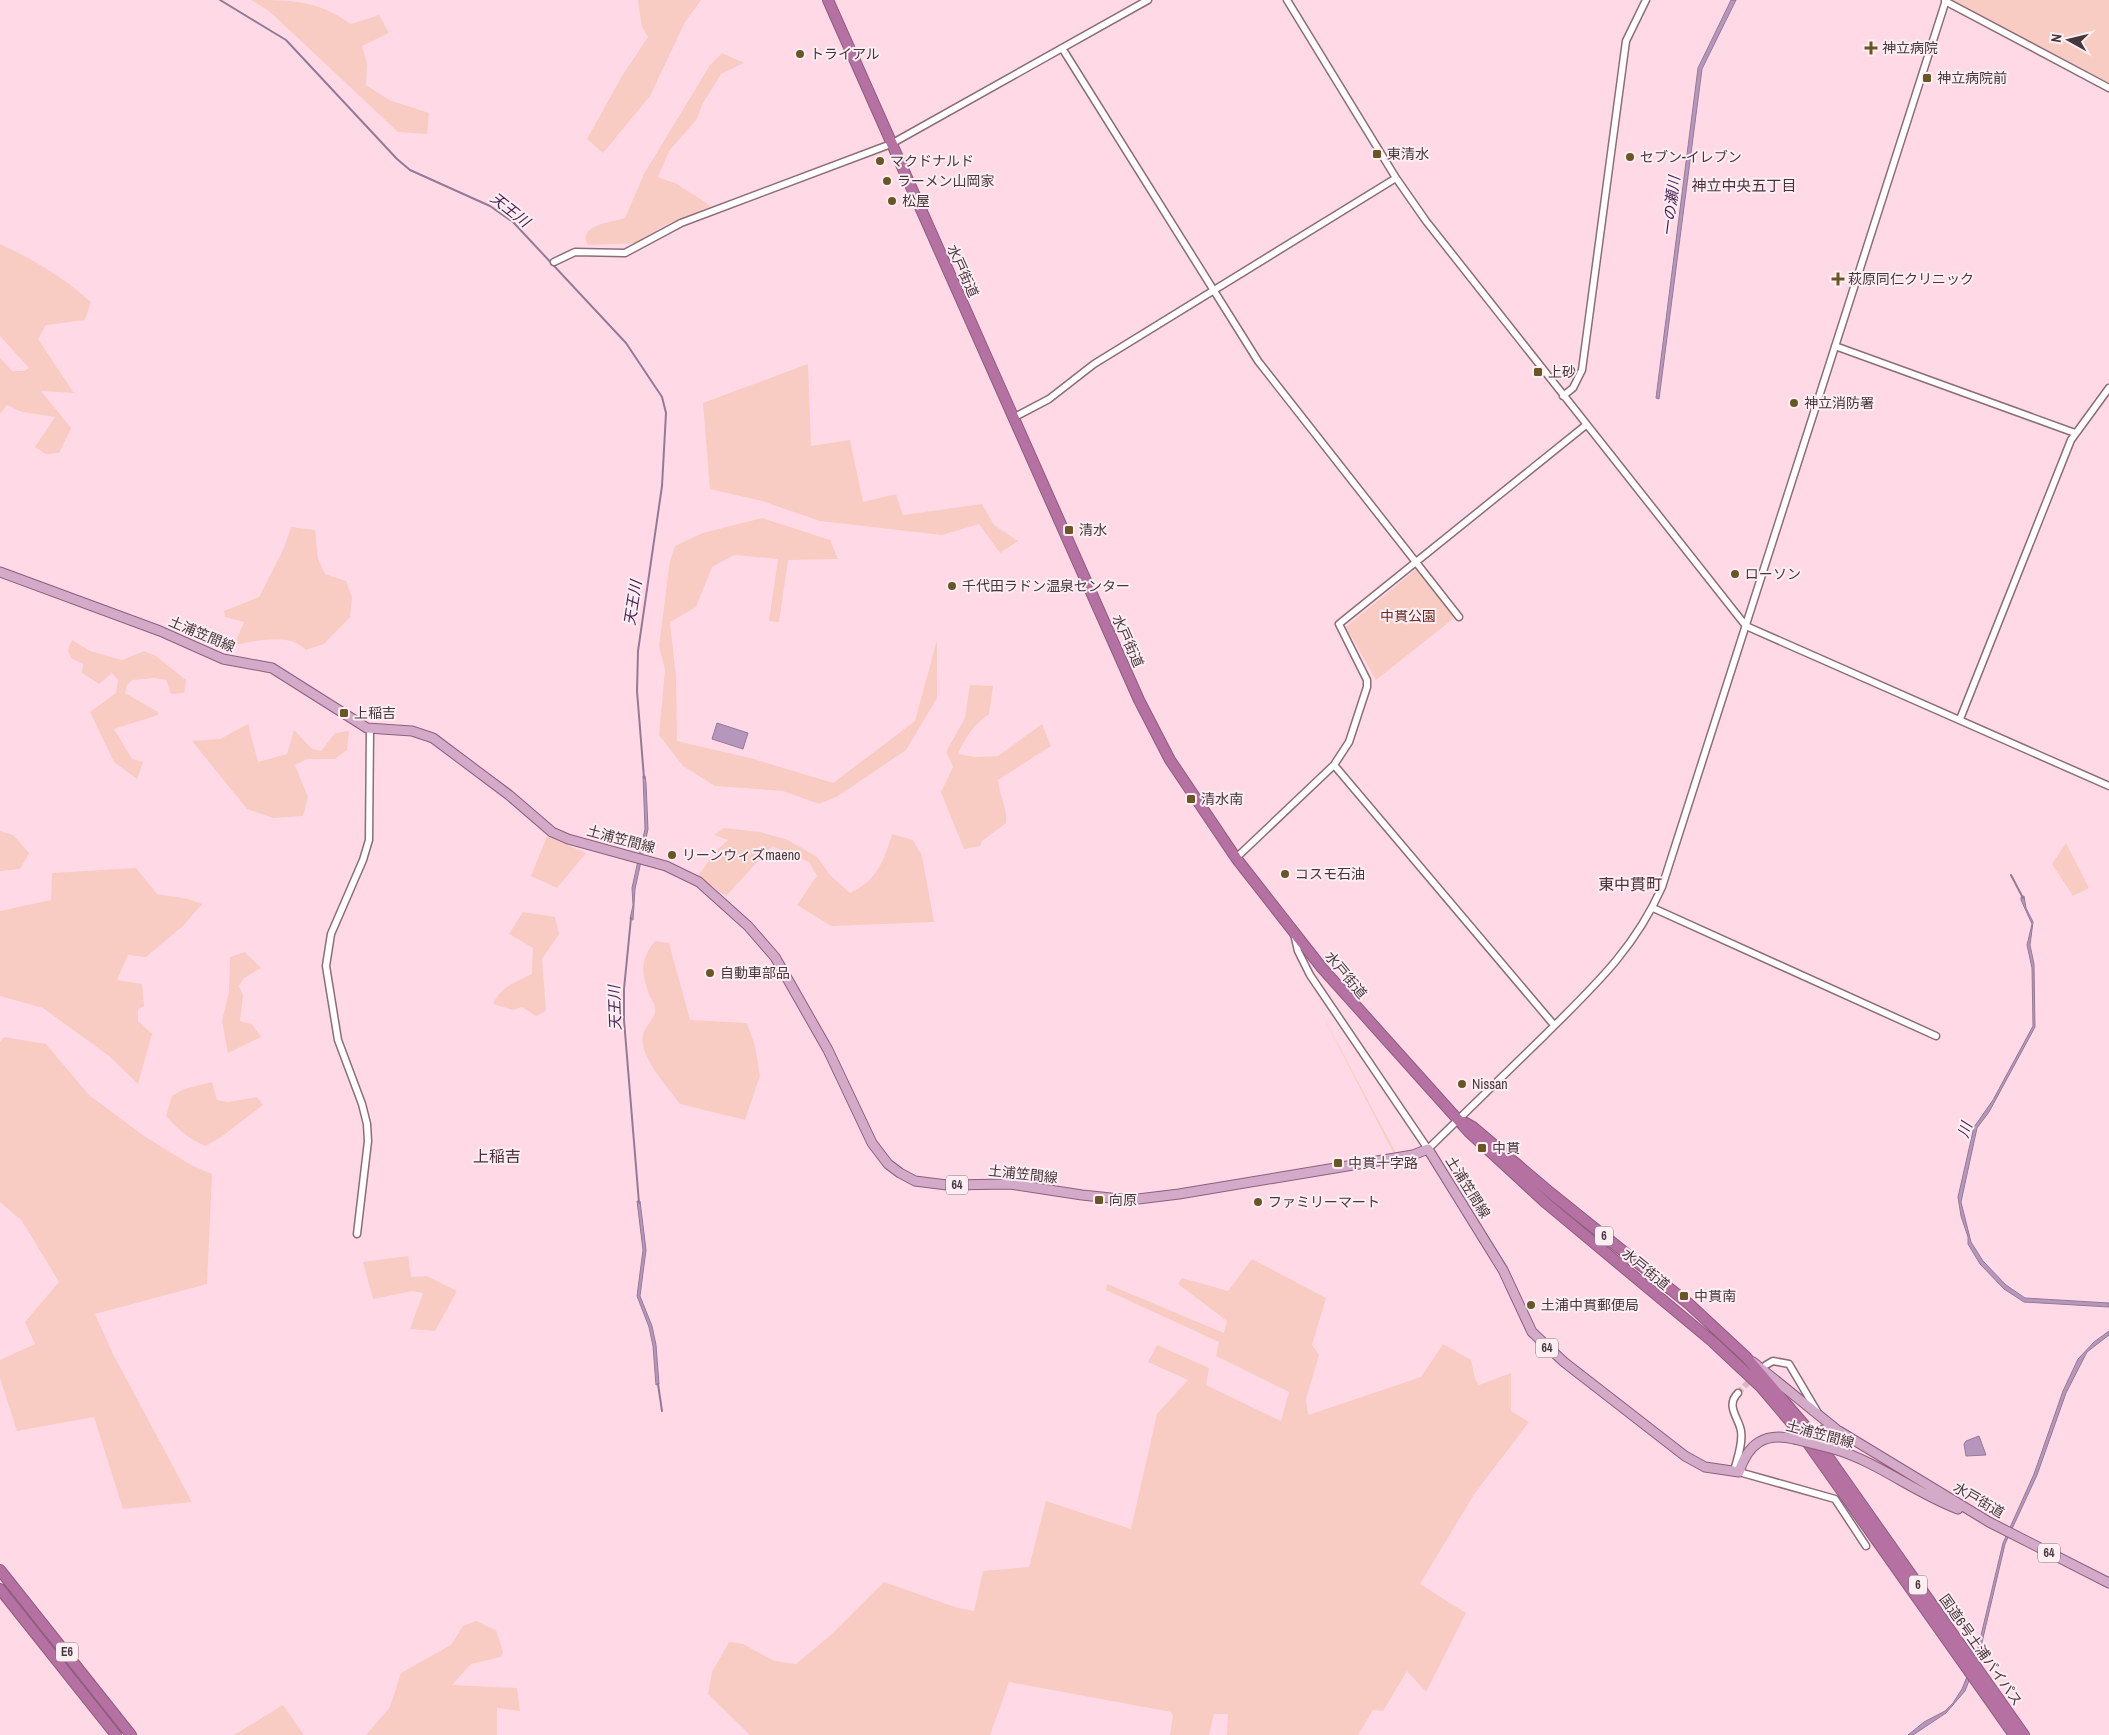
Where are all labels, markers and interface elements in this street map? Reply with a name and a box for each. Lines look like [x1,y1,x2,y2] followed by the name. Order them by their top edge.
[2044,15,2094,65] north arrow
[2047,33,2066,44] text: N
[1882,39,1938,57] place label: 神立病院
[1864,41,1878,55] marker: 神立病院
[810,45,880,63] place label: トライアル
[794,48,806,60] marker: トライアル
[1937,69,2007,87] place label: 神立病院前
[1921,72,1933,84] marker: 神立病院前
[1387,145,1429,163] place label: 東清水
[1371,148,1383,160] marker: 東清水
[1640,148,1742,166] place label: セブン-イレブン
[1624,151,1636,163] marker: セブン-イレブン
[890,152,974,170] place label: マクドナルド
[874,155,886,167] marker: マクドナルド
[897,172,994,190] place label: ラーメン山岡家
[1656,173,1685,237] water label: 一の瀬川
[881,175,893,187] marker: ラーメン山岡家
[1691,175,1797,196] district label: 神立中央五丁目
[486,187,536,233] water label: 天王川
[902,192,930,210] place label: 松屋
[886,195,898,207] marker: 松屋
[943,242,983,300] street label: 水戸街道
[1848,270,1974,288] place label: 萩原同仁クリニック
[1832,273,1844,285] marker: 萩原同仁クリニック
[1548,363,1576,381] place label: 上砂
[1532,366,1544,378] marker: 上砂
[1804,394,1874,412] place label: 神立消防署
[1788,397,1800,409] marker: 神立消防署
[1079,521,1107,539] place label: 清水
[1063,524,1075,536] marker: 清水
[1745,565,1801,583] place label: ローソン
[1729,568,1741,580] marker: ローソン
[619,577,647,627] water label: 天王川
[962,577,1130,595] place label: 千代田ラドン温泉センター
[946,580,958,592] marker: 千代田ラドン温泉センター
[1380,607,1436,625] park label: 中貫公園
[166,612,238,656] street label: 土浦笠間線
[1108,612,1148,670] street label: 水戸街道
[354,704,396,722] place label: 上稲吉
[338,707,350,719] marker: 上稲吉
[1201,790,1243,808] place label: 清水南
[1185,793,1197,805] marker: 清水南
[585,821,657,857] street label: 土浦笠間線
[682,846,800,864] place label: リーンウィズmaeno
[666,849,678,861] marker: リーンウィズmaeno
[1295,865,1365,883] place label: コスモ石油
[1279,868,1291,880] marker: コスモ石油
[1598,873,1662,895] district label: 東中貫町
[1321,948,1371,1002] street label: 水戸街道
[720,964,790,982] place label: 自動車部品
[704,967,716,979] marker: 自動車部品
[603,983,626,1031] water label: 天王川
[1472,1075,1508,1093] place label: Nissan
[1456,1078,1468,1090] marker: Nissan
[1952,1118,1977,1140] water label: 川
[1492,1139,1520,1157] place label: 中貫
[1476,1142,1488,1154] marker: 中貫
[473,1145,521,1167] district label: 上稲吉
[1442,1153,1494,1221] street label: 土浦笠間線
[1348,1154,1418,1172] place label: 中貫十字路
[1332,1157,1344,1169] marker: 中貫十字路
[987,1161,1059,1187] street label: 土浦笠間線
[946,1176,968,1194] road number: 64
[1109,1191,1137,1209] place label: 向原
[1268,1193,1380,1211] place label: ファミリーマート
[1093,1194,1105,1206] marker: 向原
[1252,1196,1264,1208] marker: ファミリーマート
[1595,1226,1613,1246] road number: 6
[1619,1244,1673,1294] street label: 水戸街道
[1694,1287,1736,1305] place label: 中貫南
[1678,1290,1690,1302] marker: 中貫南
[1541,1296,1639,1314] place label: 土浦中貫郵便局
[1525,1299,1537,1311] marker: 土浦中貫郵便局
[1536,1339,1558,1358] road number: 64
[1784,1416,1856,1452] street label: 土浦笠間線
[1950,1478,2008,1522] street label: 水戸街道
[2038,1544,2060,1562] road number: 64
[1909,1576,1927,1594] road number: 6
[1936,1591,2026,1709] street label: 国道6号土浦バイパス
[56,1642,78,1661] road number: E6

